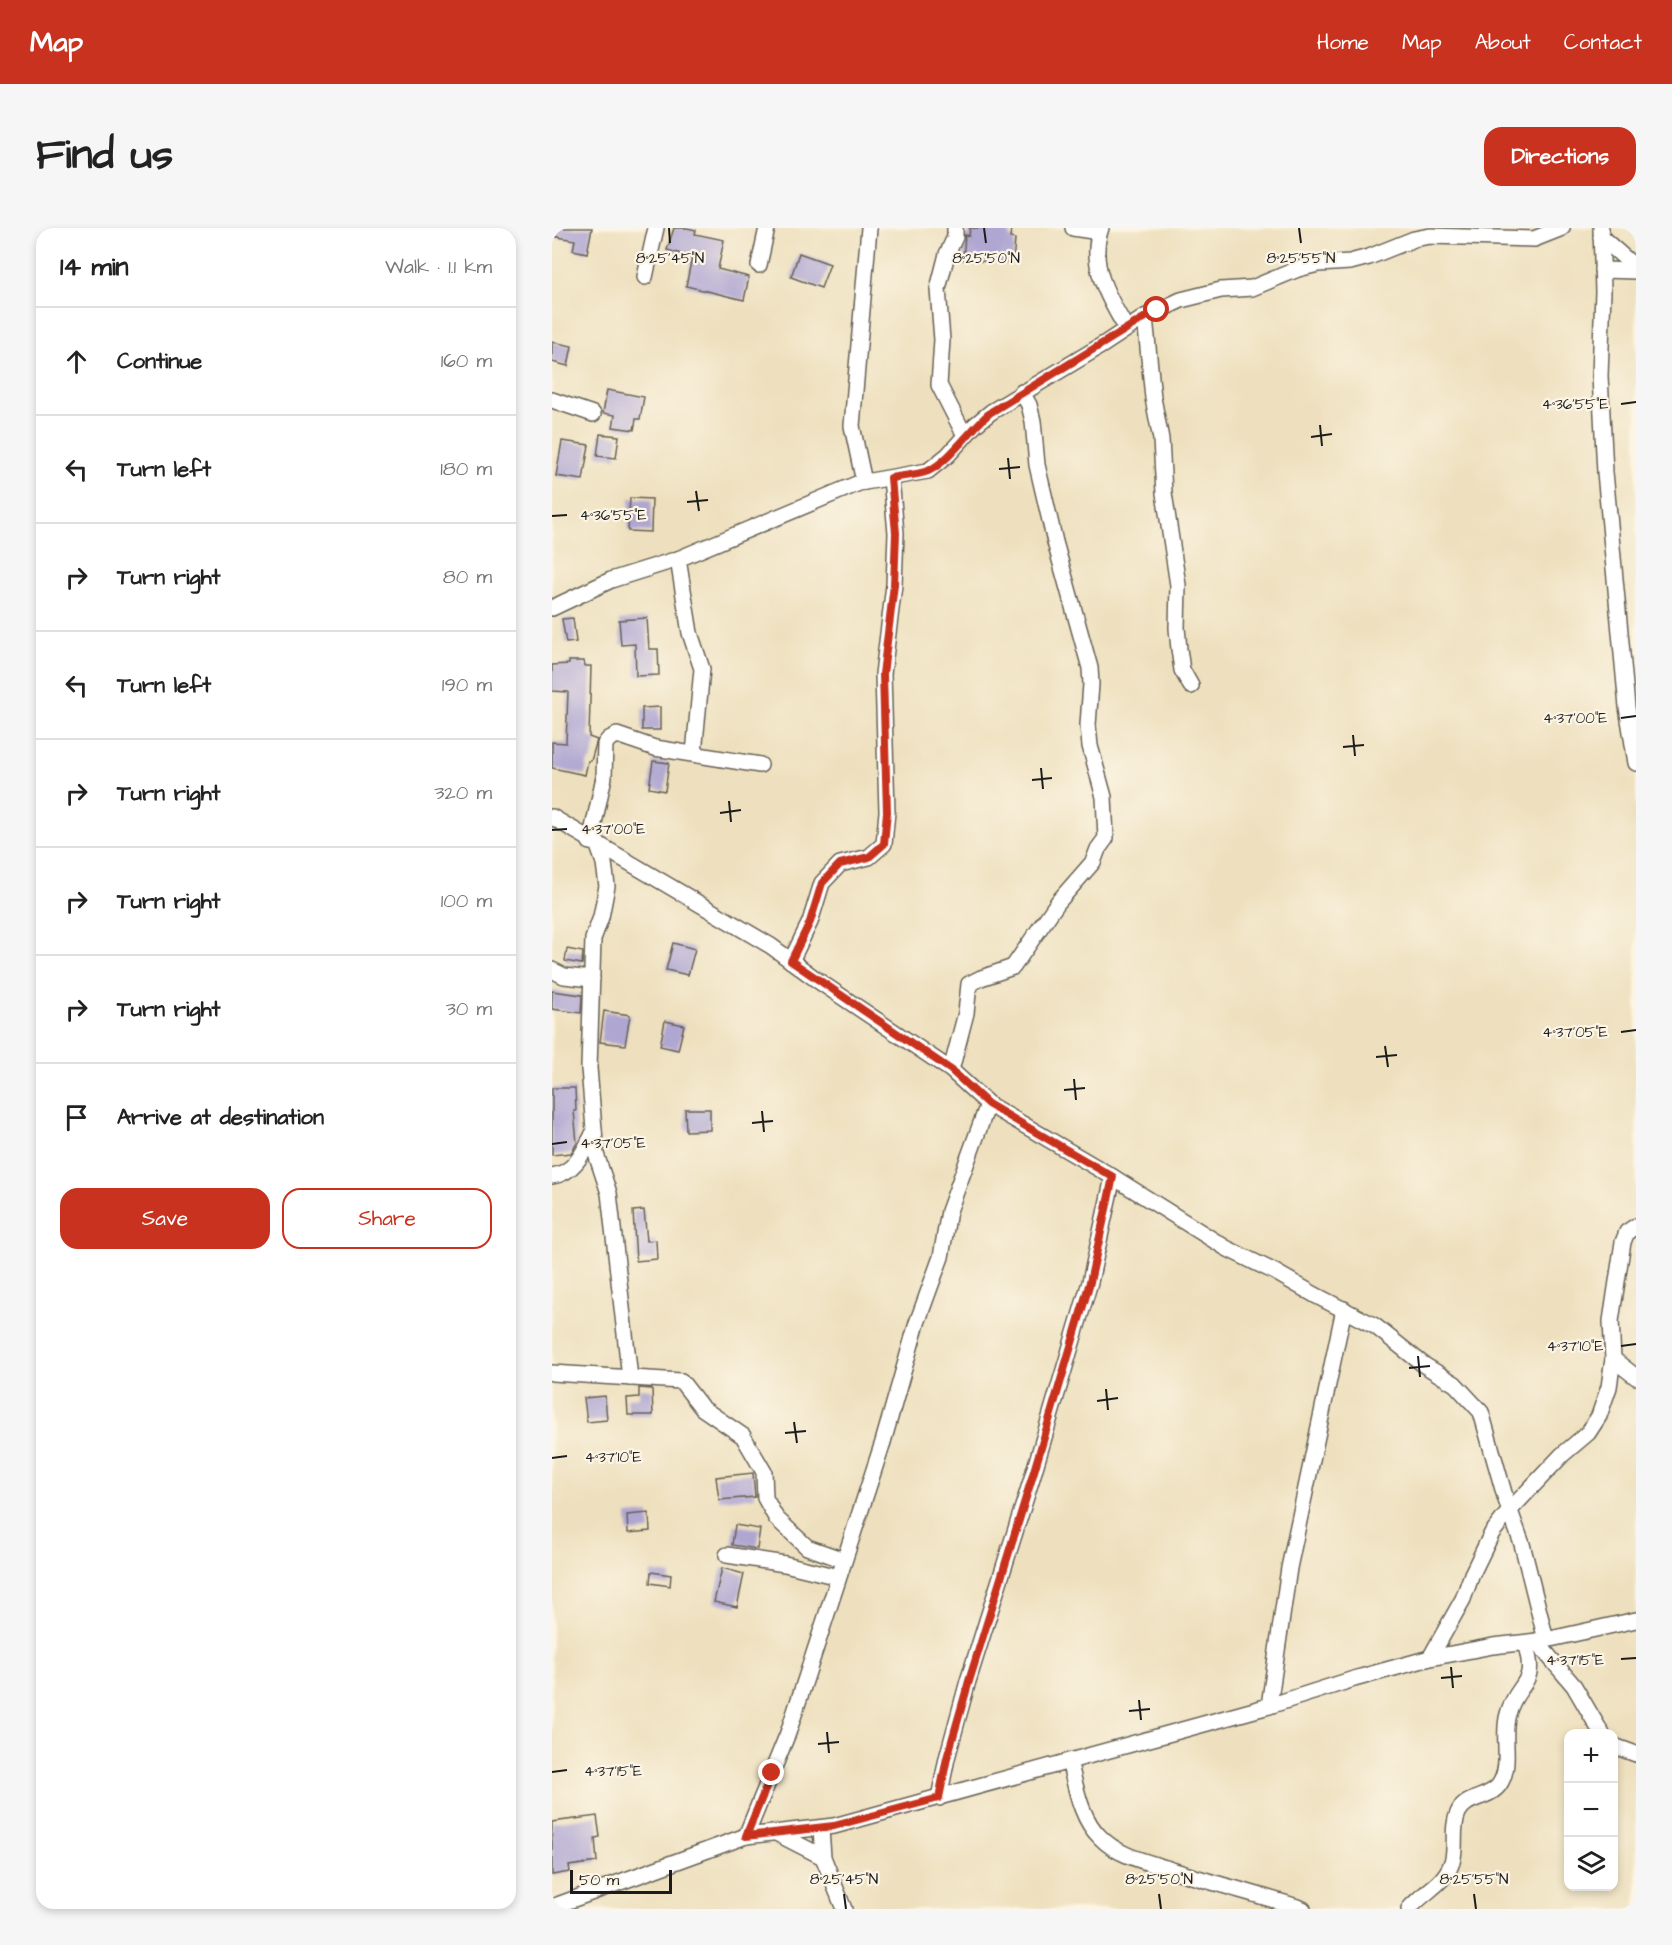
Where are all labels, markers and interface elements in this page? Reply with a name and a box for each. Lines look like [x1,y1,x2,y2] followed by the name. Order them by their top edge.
[30,23,83,62] text: Map
[1317,28,1369,57] text: Home
[1402,28,1442,57] text: Map
[1475,28,1531,57] text: About
[1564,28,1642,57] text: Contact
[36,127,173,185] text: Find us
[1484,127,1636,186] button: Directions
[636,248,704,269] text: 8°25'45"N
[952,248,1020,269] text: 8°25'50"N
[1267,248,1335,269] text: 8°25'55"N
[60,249,129,285] text: 14 min
[385,253,492,281] text: Walk · 1.1 km
[1143,296,1169,322] route start
[60,345,93,378] icon: ahead
[117,346,202,377] text: Continue
[441,347,492,375] text: 160 m
[1542,394,1608,415] text: 4°36'55"E
[60,453,93,486] icon: left
[117,454,211,485] text: Turn left
[440,455,492,483] text: 180 m
[580,505,646,526] text: 4°36'55"E
[60,561,93,594] icon: right
[117,562,220,593] text: Turn right
[443,563,492,591] text: 80 m
[60,669,93,702] icon: left
[117,670,211,701] text: Turn left
[442,671,492,699] text: 190 m
[1543,708,1607,729] text: 4°37'00"E
[60,777,93,810] icon: right
[117,778,220,809] text: Turn right
[434,779,492,807] text: 320 m
[581,819,645,840] text: 4°37'00"E
[60,885,93,918] icon: right
[117,886,220,917] text: Turn right
[441,887,492,915] text: 100 m
[60,993,93,1026] icon: right
[117,994,220,1025] text: Turn right
[446,995,492,1023] text: 30 m
[1542,1022,1608,1043] text: 4°37'05"E
[60,1101,93,1134] icon: arrive
[117,1102,324,1133] text: Arrive at destination
[580,1133,646,1154] text: 4°37'05"E
[60,1188,270,1249] button: Save
[282,1188,492,1249] button: Share
[1547,1336,1603,1357] text: 4°37'10"E
[585,1447,641,1468] text: 4°37'10"E
[1546,1650,1604,1671] text: 4°37'15"E
[1564,1729,1618,1891] map controls
[1564,1729,1618,1783] button: +
[758,1759,784,1785] route end
[584,1761,642,1782] text: 4°37'15"E
[1564,1783,1618,1837] button: −
[1564,1837,1618,1891] button: layers
[570,1867,672,1894] scale bar
[579,1869,619,1891] text: 50 m
[810,1869,878,1890] text: 8°25'45"N
[1125,1869,1193,1890] text: 8°25'50"N
[1440,1869,1508,1890] text: 8°25'55"N

